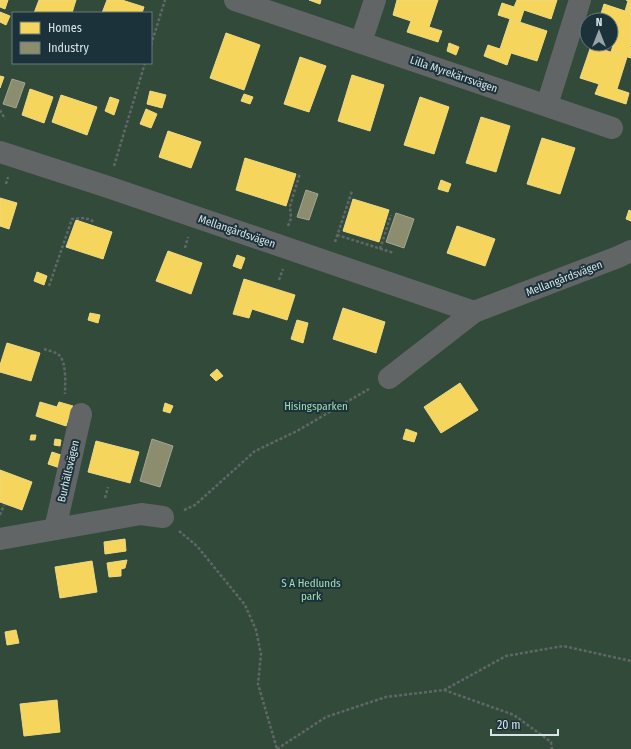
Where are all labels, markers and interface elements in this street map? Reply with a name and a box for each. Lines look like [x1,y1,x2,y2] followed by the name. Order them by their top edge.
[12,12,152,64] legend
[579,12,619,52] north arrow
[596,16,602,29] text: N
[48,21,82,35] text: Homes
[48,41,89,55] text: Industry
[408,53,499,96] street label: Lilla Myrekärrsvägen
[197,212,277,251] street label: Mellangårdsvägen
[524,258,604,299] street label: Mellangårdsvägen
[284,400,348,413] park label: Hisingsparken
[55,439,82,503] street label: Burhällsvägen
[281,577,341,603] park label: S A Hedlunds park
[491,711,558,737] scale bar
[497,718,521,732] text: 20 m

